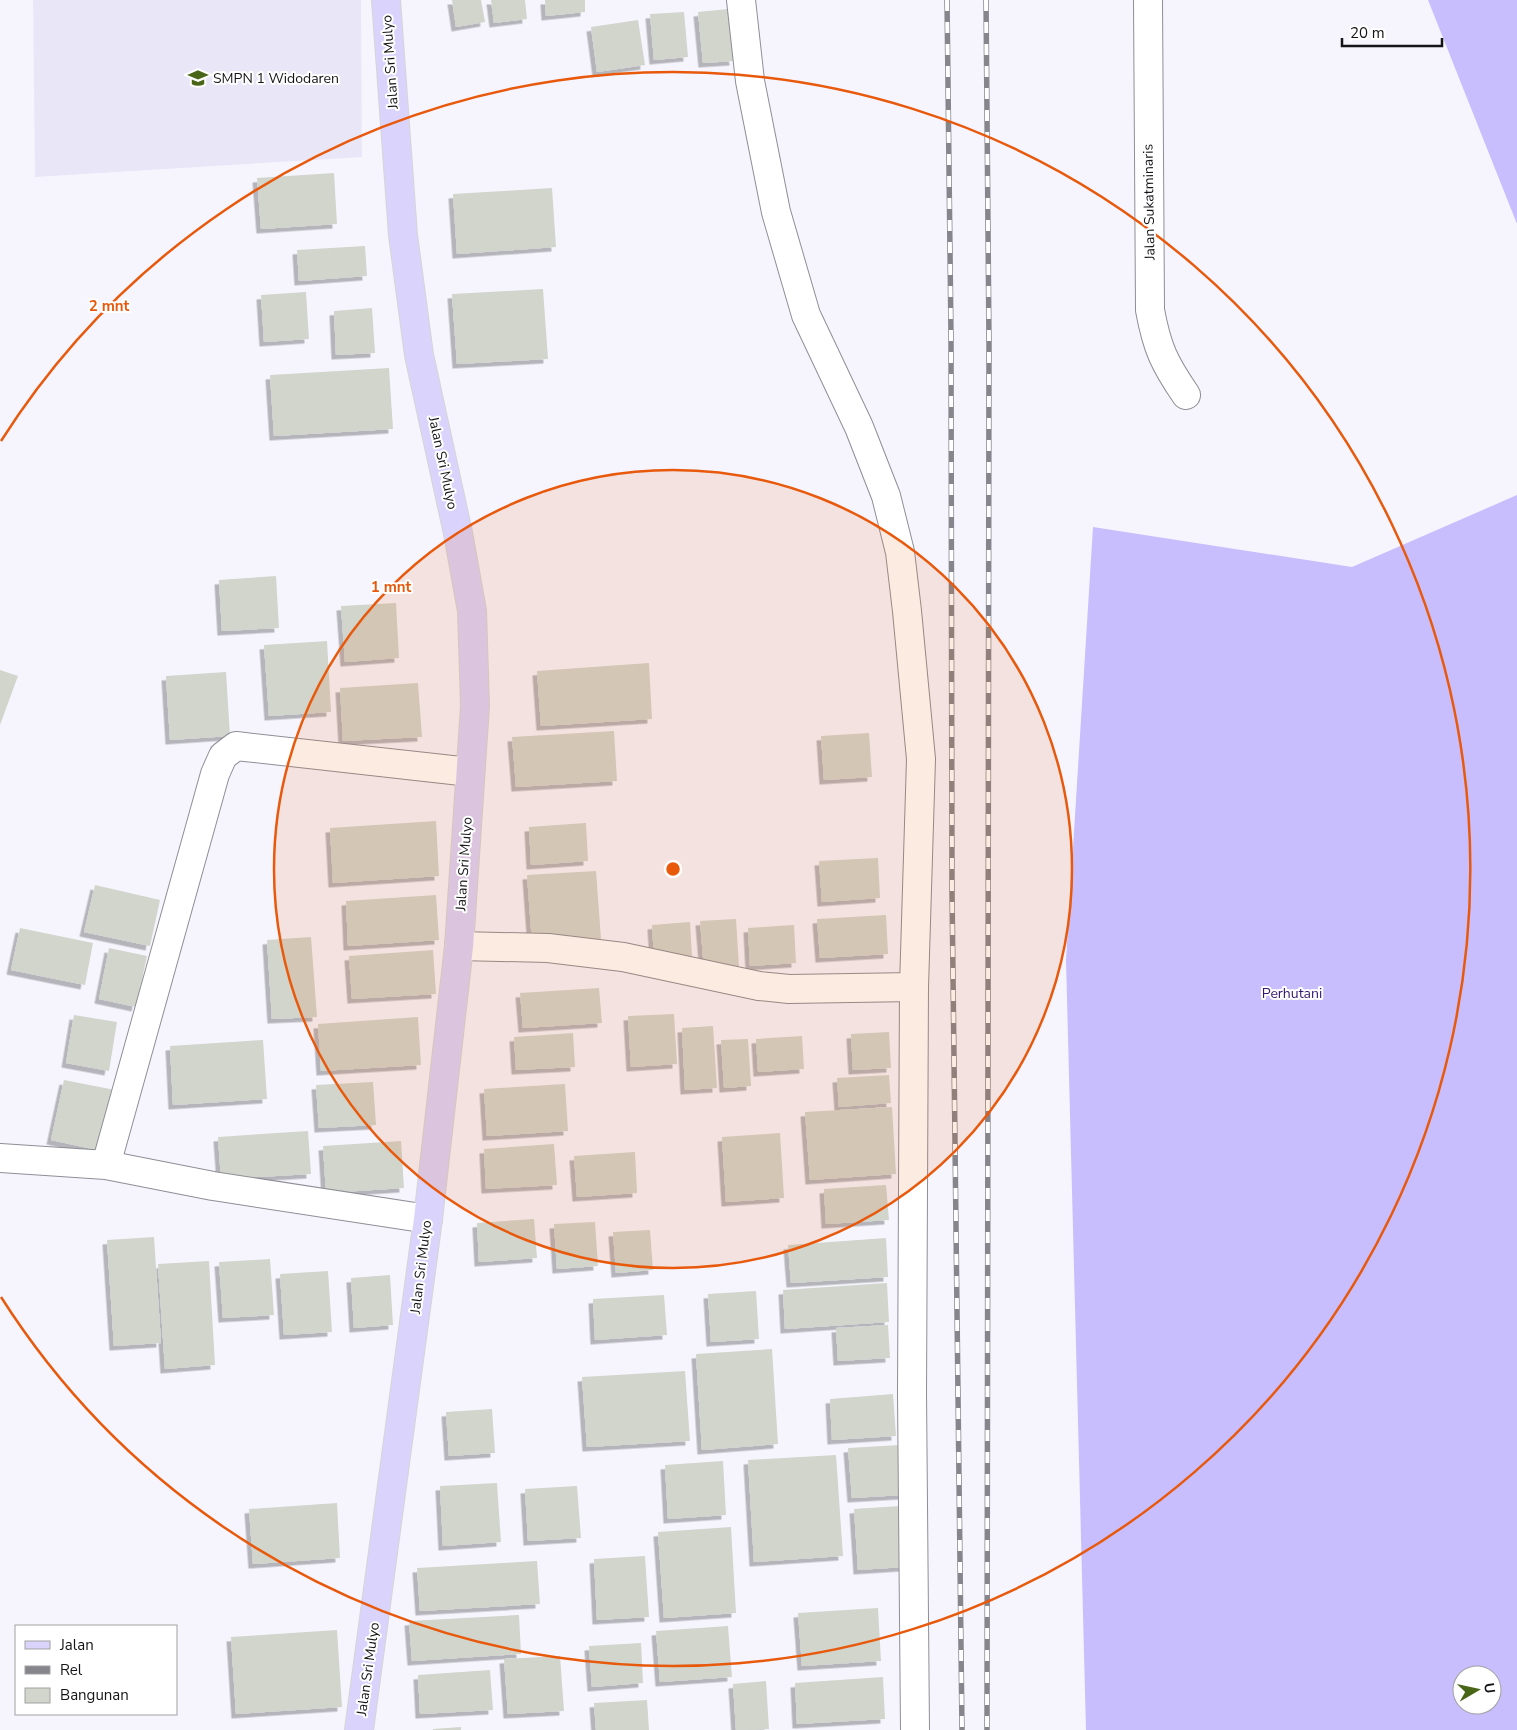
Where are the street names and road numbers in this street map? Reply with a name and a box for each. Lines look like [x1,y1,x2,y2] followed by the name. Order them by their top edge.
[377,14,403,111] street label: Jalan Sri Mulyo
[1138,143,1160,261] street label: Jalan Sukatminaris
[424,414,462,511] street label: Jalan Sri Mulyo
[451,816,477,913] street label: Jalan Sri Mulyo
[406,1219,436,1316] street label: Jalan Sri Mulyo
[352,1621,384,1718] street label: Jalan Sri Mulyo

